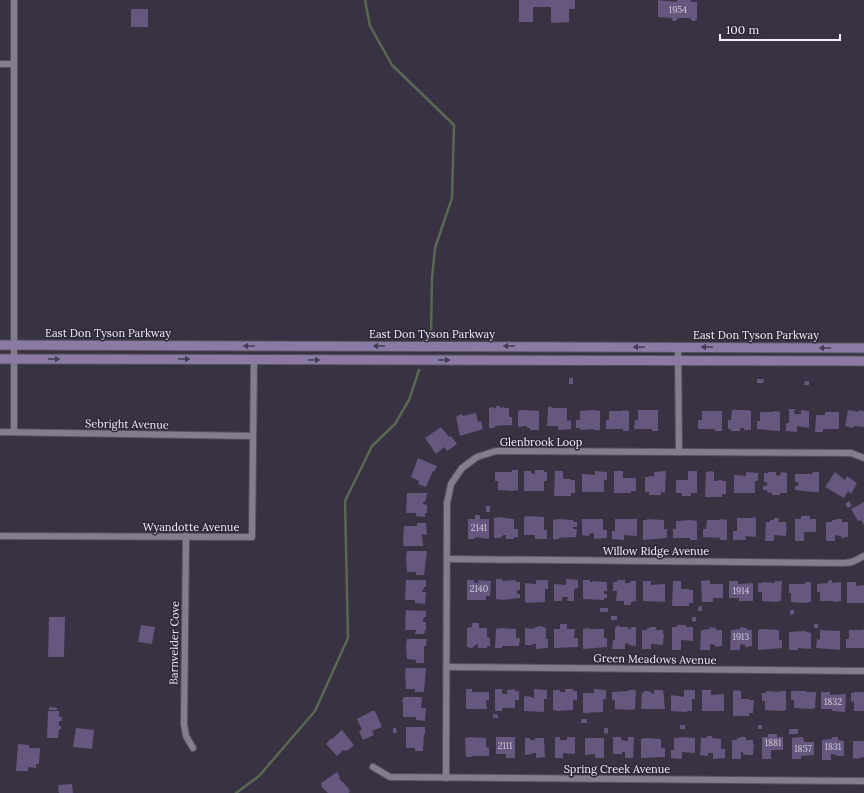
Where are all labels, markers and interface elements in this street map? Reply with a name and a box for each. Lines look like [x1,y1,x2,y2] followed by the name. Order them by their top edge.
[669,4,687,15] house number: 1954
[720,16,840,42] scale bar
[726,22,759,37] text: 100 m
[45,326,171,340] street label: East Don Tyson Parkway
[369,327,495,341] street label: East Don Tyson Parkway
[693,328,819,342] street label: East Don Tyson Parkway
[242,343,255,349] one-way arrow
[372,343,385,349] one-way arrow
[502,343,515,349] one-way arrow
[632,344,645,350] one-way arrow
[700,344,713,350] one-way arrow
[818,345,831,351] one-way arrow
[48,356,61,362] one-way arrow
[178,356,191,362] one-way arrow
[308,357,321,363] one-way arrow
[438,357,451,363] one-way arrow
[85,416,169,432] street label: Sebright Avenue
[500,435,583,449] street label: Glenbrook Loop
[143,520,239,534] street label: Wyandotte Avenue
[471,522,487,533] house number: 2141
[603,544,709,558] street label: Willow Ridge Avenue
[470,583,489,594] house number: 2140
[733,585,749,596] house number: 1914
[166,601,182,685] street label: Barnvelder Cove
[733,631,749,642] house number: 1913
[593,651,717,667] street label: Green Meadows Avenue
[824,696,842,707] house number: 1832
[765,737,781,748] house number: 1881
[498,740,512,751] house number: 2111
[825,741,841,752] house number: 1831
[794,743,812,754] house number: 1857
[564,762,670,776] street label: Spring Creek Avenue

